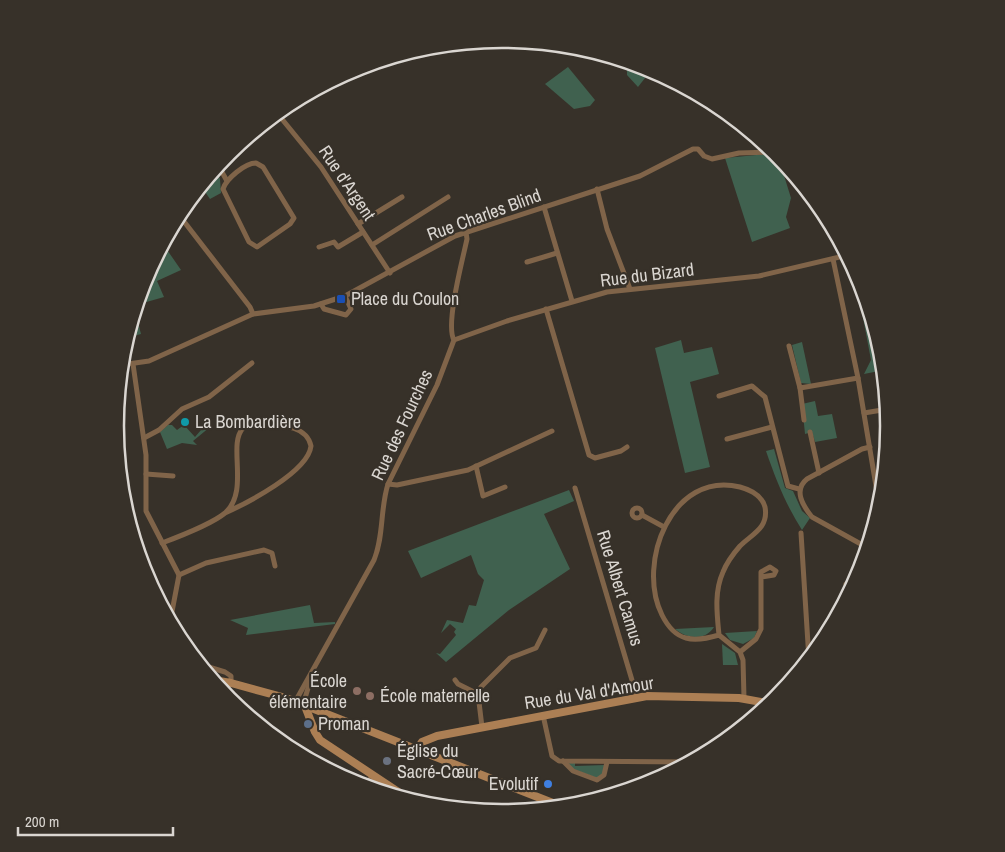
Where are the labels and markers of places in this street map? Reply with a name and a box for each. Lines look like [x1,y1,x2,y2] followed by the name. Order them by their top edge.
[351,286,459,311] place label: Place du Coulon
[335,293,347,305] marker: Place du Coulon
[195,409,301,434] place label: La Bombardière
[179,416,191,428] marker: La Bombardière
[269,668,347,714] place label: École élémentaire
[380,683,490,708] place label: École maternelle
[351,685,363,697] marker: École élémentaire
[364,690,376,702] marker: École maternelle
[318,711,370,736] place label: Proman
[302,718,314,730] marker: Proman
[397,738,478,784] place label: Église du Sacré-Cœur
[381,755,393,767] marker: Église du Sacré-Cœur
[489,771,539,796] place label: Evolutif
[542,778,554,790] marker: Evolutif

